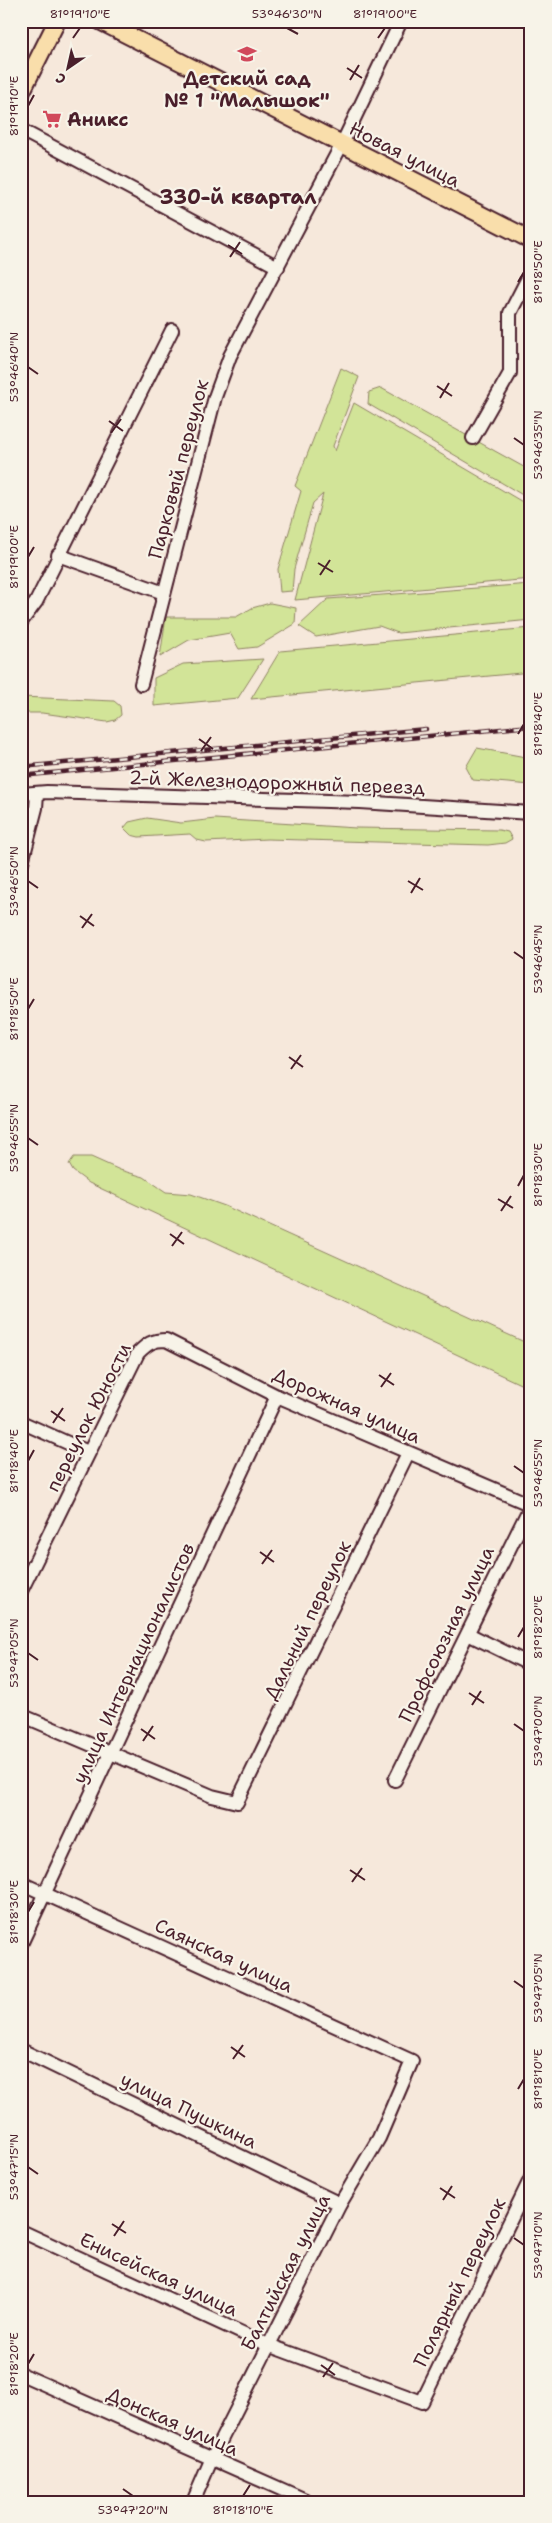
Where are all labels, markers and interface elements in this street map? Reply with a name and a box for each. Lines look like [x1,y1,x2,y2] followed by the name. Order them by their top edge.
[50,6,110,22] text: 81°19'10"E
[252,6,322,22] text: 53°46'30"N
[353,6,417,22] text: 81°19'00"E
[42,42,92,92] north arrow
[236,43,258,65] school or university icon: Детский сад № 1 "Малышок"
[164,66,330,113] place label: Детский сад № 1 "Малышок"
[52,69,69,89] text: С
[6,76,22,136] text: 81°19'10"E
[67,107,129,132] place label: Аникс
[41,108,63,130] supermarket icon: Аникс
[345,116,465,193] street label: Новая улица
[160,184,316,210] district label: 330-й квартал
[530,240,546,304] text: 81°18'50"E
[6,332,22,402] text: 53°46'40"N
[142,377,214,562] street label: Парковый переулок
[530,410,546,480] text: 53°46'35"N
[6,525,22,589] text: 81°19'00"E
[530,692,546,756] text: 81°18'40"E
[129,765,425,800] street label: 2-й Железнодорожный переезд
[6,846,22,916] text: 53°46'50"N
[530,925,546,994] text: 53°46'45"N
[6,977,22,1041] text: 81°18'50"E
[6,1104,22,1172] text: 53°46'55"N
[530,1143,546,1207] text: 81°18'30"E
[40,1339,137,1496] street label: переулок Юности
[269,1362,425,1449] street label: Дорожная улица
[6,1429,22,1493] text: 81°18'40"E
[530,1439,546,1507] text: 53°46'55"N
[258,1536,357,1704] street label: Дальний переулок
[67,1539,200,1788] street label: улица Интернационалистов
[393,1542,500,1726] street label: Профсоюзная улица
[530,1595,546,1659] text: 81°18'20"E
[6,1618,22,1688] text: 53°47'05"N
[530,1696,546,1766] text: 53°47'00"N
[6,1880,22,1944] text: 81°18'30"E
[151,1912,297,1999] street label: Саянская улица
[530,1953,546,2023] text: 53°47'05"N
[530,2049,546,2109] text: 81°18'10"E
[116,2067,261,2154] street label: улица Пушкина
[6,2134,22,2200] text: 53°47'15"N
[235,2189,336,2355] street label: Балтийская улица
[408,2194,511,2371] street label: Полярный переулок
[530,2211,546,2279] text: 53°47'10"N
[76,2227,242,2322] street label: Енисейская улица
[6,2332,22,2396] text: 81°18'20"E
[103,2381,243,2462] street label: Донская улица
[98,2502,168,2518] text: 53°47'20"N
[213,2502,273,2518] text: 81°18'10"E

